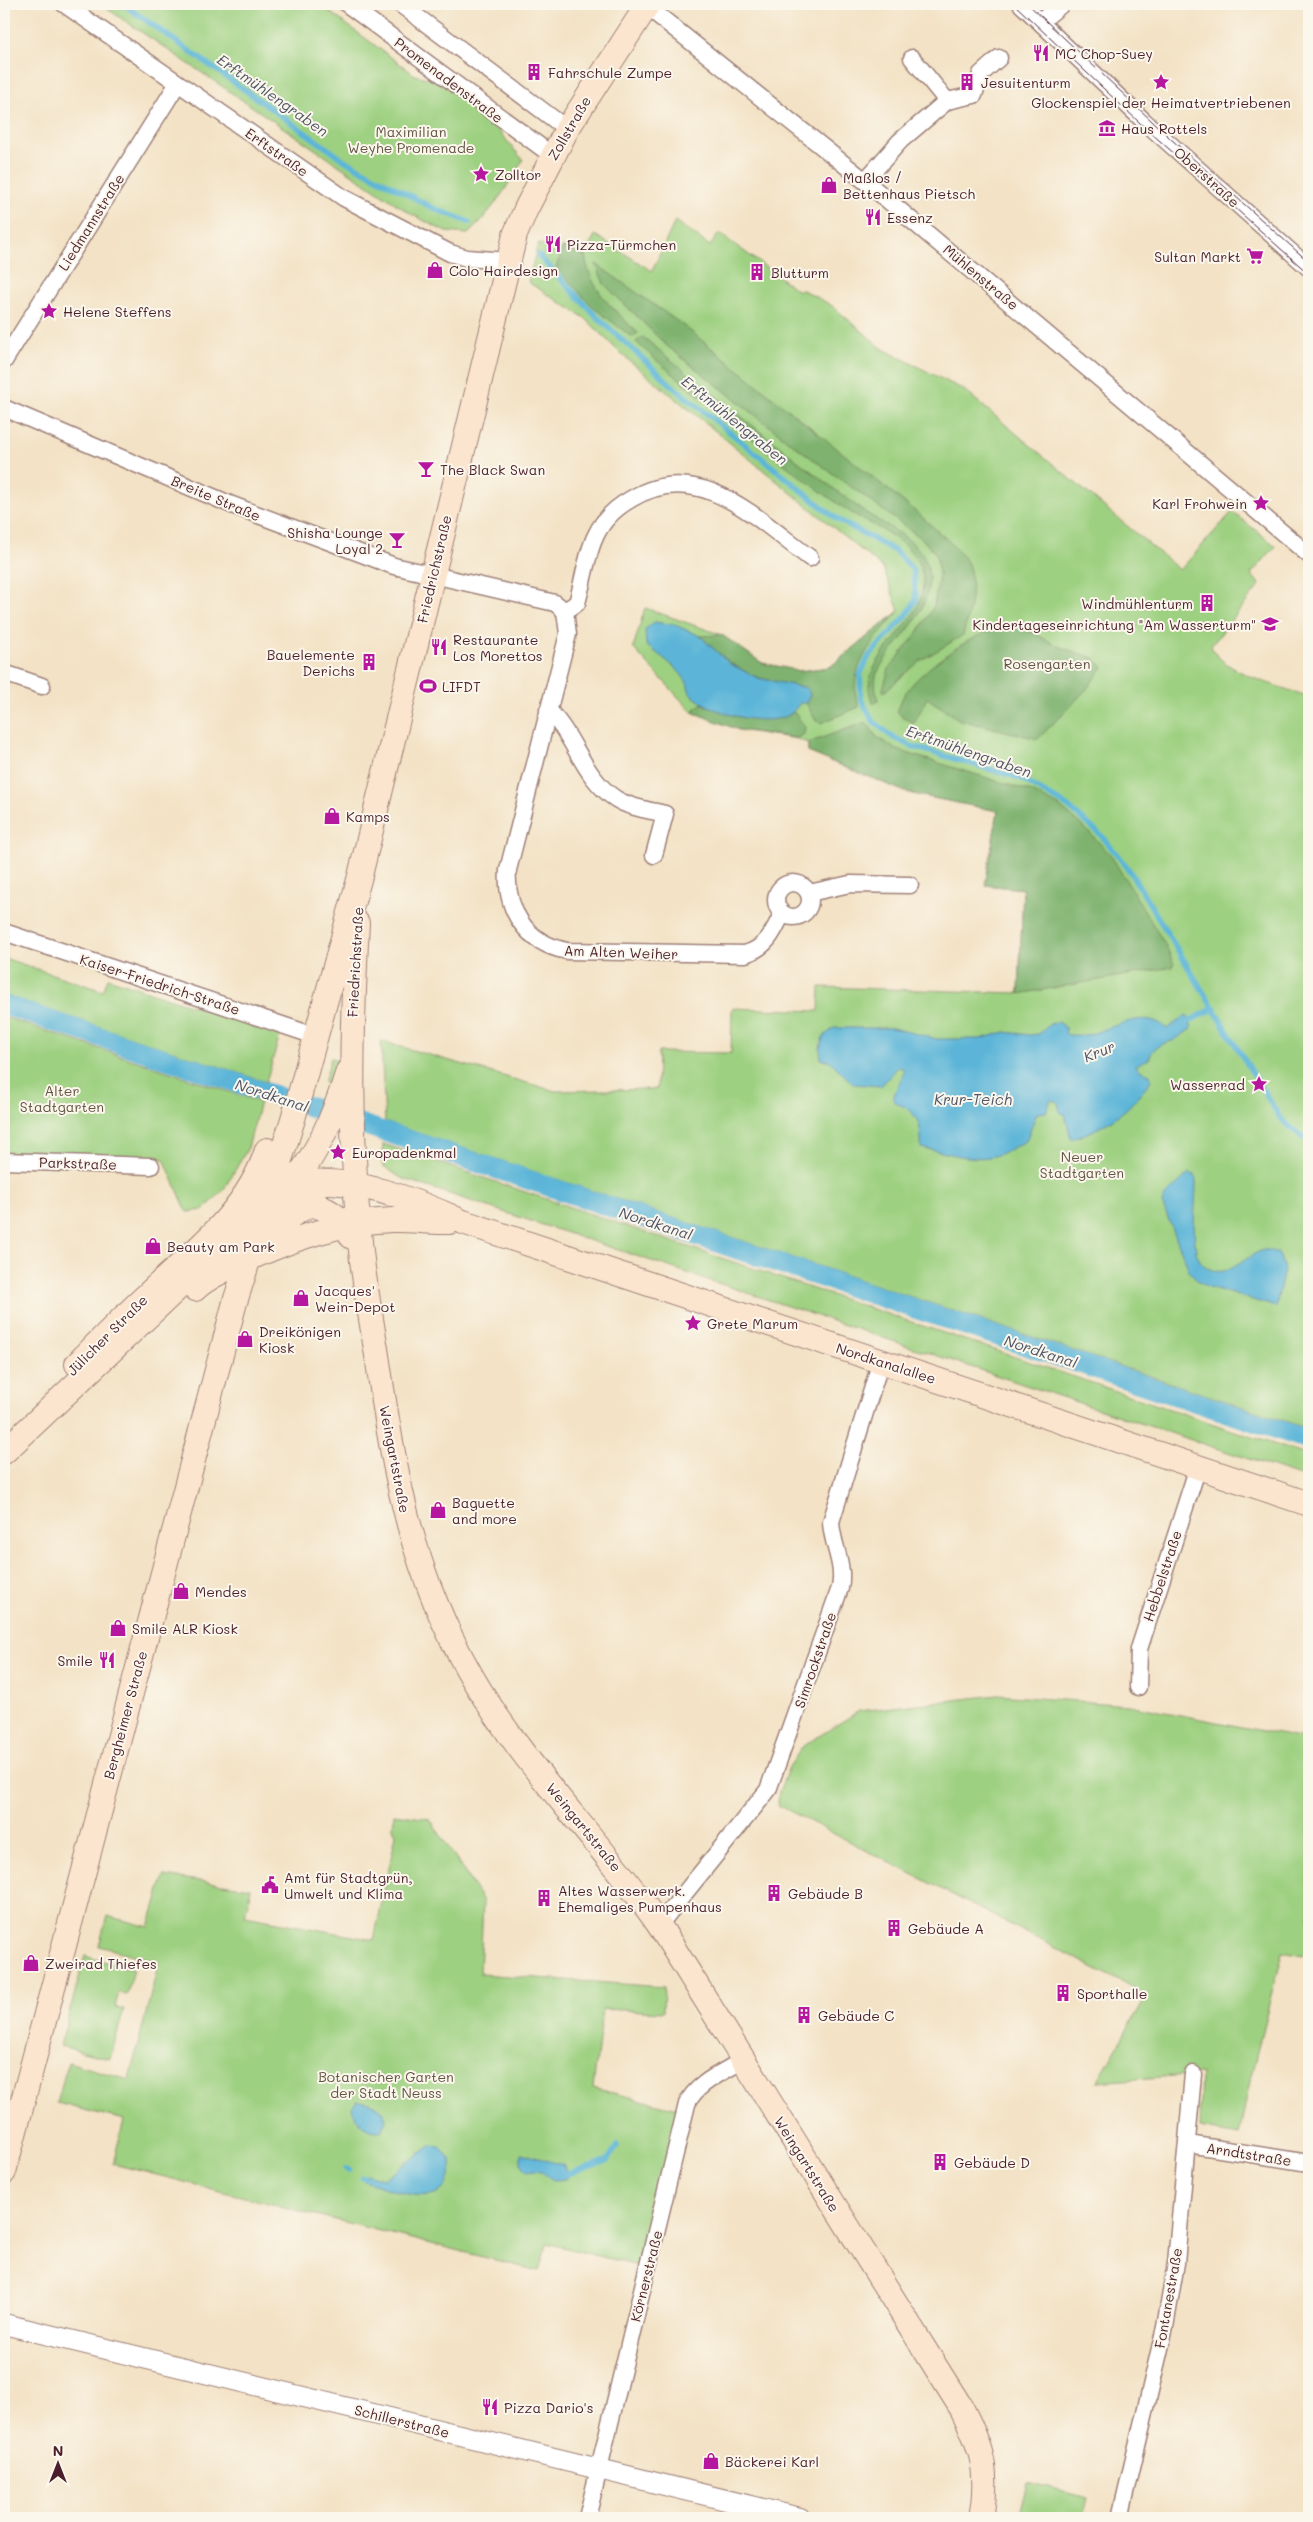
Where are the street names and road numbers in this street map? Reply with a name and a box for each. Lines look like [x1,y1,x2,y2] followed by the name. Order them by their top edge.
[391,33,507,127] street label: Promenadenstraße
[543,92,595,164] street label: Zollstraße
[242,123,312,181] street label: Erftstraße
[1170,143,1244,211] street label: Oberstraße
[54,170,128,274] street label: Liedmannstraße
[939,240,1023,314] street label: Mühlenstraße
[168,471,264,525] street label: Breite Straße
[412,513,456,625] street label: Friedrichstraße
[343,906,367,1018] street label: Friedrichstraße
[563,941,679,963] street label: Am Alten Weiher
[78,949,242,1019] street label: Kaiser-Friedrich-Straße
[39,1152,117,1174] street label: Parkstraße
[63,1291,151,1379] street label: Jülicher Straße
[834,1338,938,1388] street label: Nordkanalallee
[375,1404,415,1514] street label: Weingartstraße
[1138,1528,1186,1624] street label: Hebbelstraße
[790,1609,840,1711] street label: Simrockstraße
[99,1649,151,1781] street label: Bergheimer Straße
[542,1779,626,1875] street label: Weingartstraße
[770,2113,844,2215] street label: Weingartstraße
[1205,2138,1293,2170] street label: Arndtstraße
[625,2228,667,2324] street label: Körnerstraße
[1150,2246,1186,2350] street label: Fontanestraße
[353,2400,451,2442] street label: Schillerstraße

